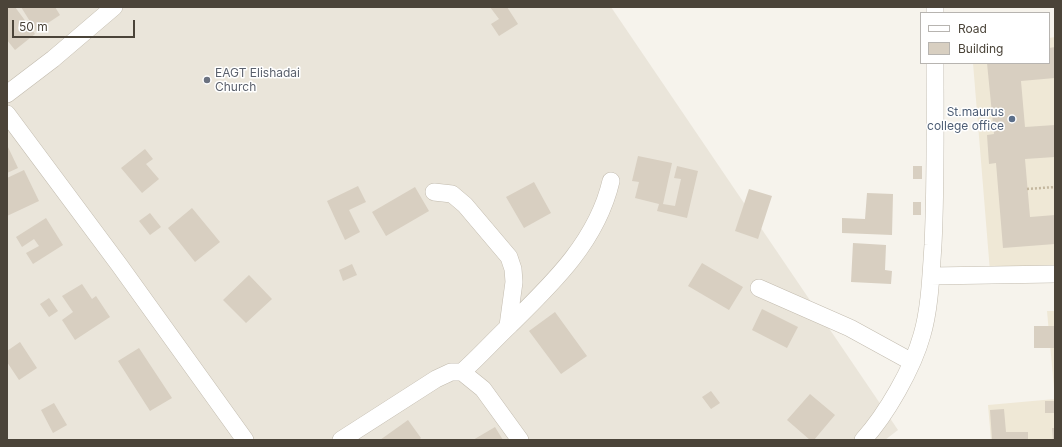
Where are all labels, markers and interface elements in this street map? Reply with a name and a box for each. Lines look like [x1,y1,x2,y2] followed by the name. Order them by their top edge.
[14,12,137,38] scale bar
[920,12,1050,64] legend
[19,19,48,34] text: 50 m
[958,21,987,36] text: Road
[958,41,1003,56] text: Building
[215,66,300,94] place label: EAGT Elishadai Church
[202,75,212,85] marker: EAGT Elishadai Church
[927,105,1004,133] place label: St.maurus college office
[1007,114,1017,124] marker: St.maurus college office

